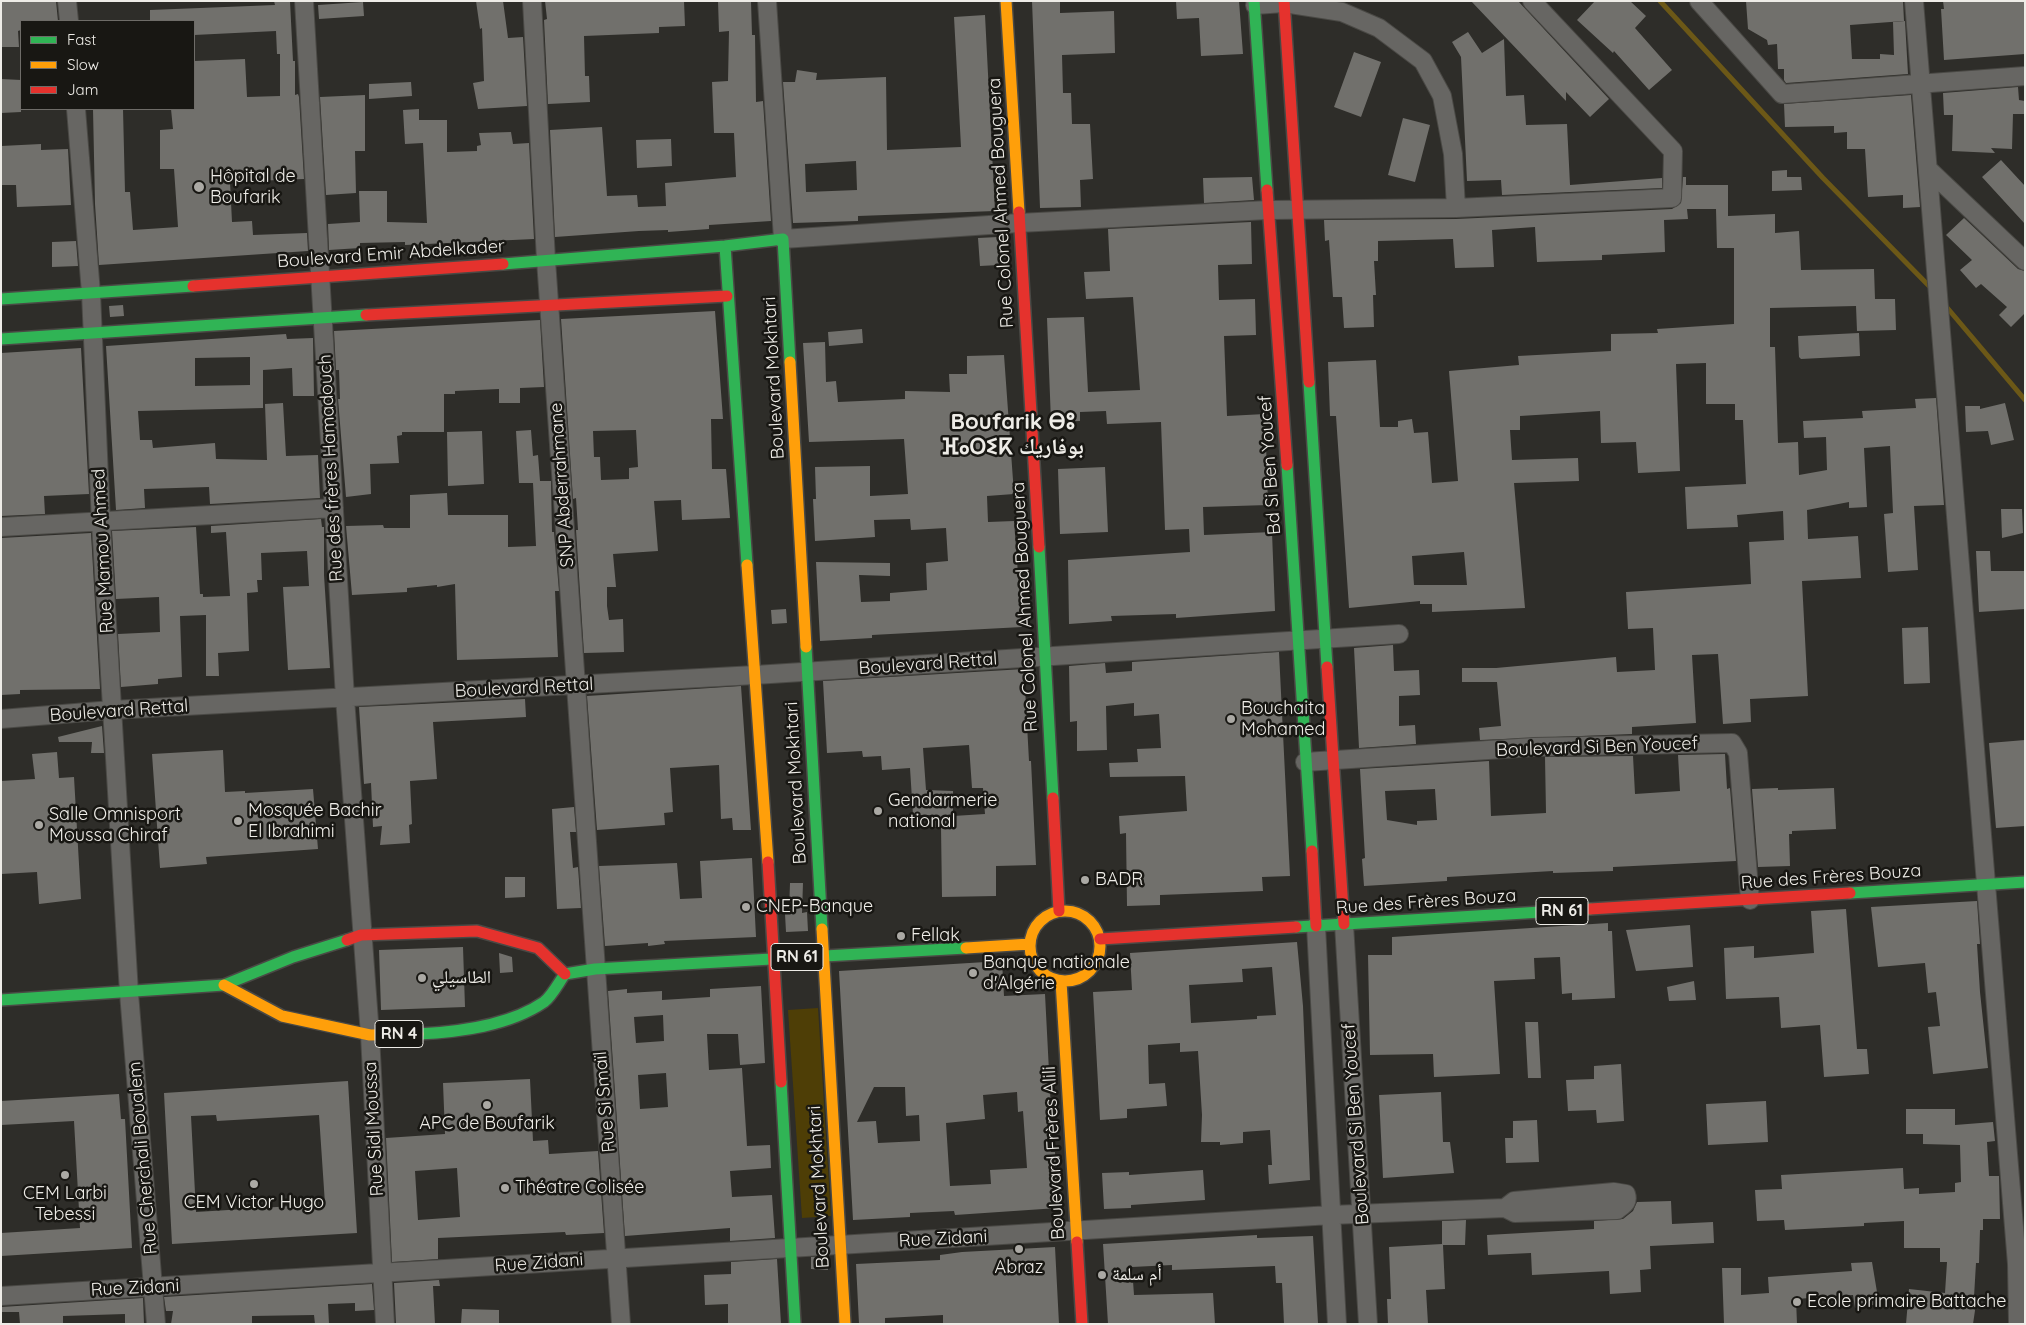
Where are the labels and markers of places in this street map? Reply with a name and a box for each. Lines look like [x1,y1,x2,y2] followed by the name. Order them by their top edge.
[210,166,296,208] place label: Hôpital de Boufarik
[192,180,206,194] marker: Hôpital de Boufarik
[1241,698,1325,741] place label: Bouchaita Mohamed
[1225,713,1237,725] marker: Bouchaita Mohamed
[888,790,997,832] place label: Gendarmerie national
[248,800,382,842] place label: Mosquée Bachir El Ibrahimi
[49,804,181,846] place label: Salle Omnisport Moussa Chiraf
[872,805,884,817] marker: Gendarmerie national
[232,815,244,827] marker: Mosquée Bachir El Ibrahimi
[33,819,45,831] marker: Salle Omnisport Moussa Chiraf
[1095,869,1143,891] place label: BADR
[1079,874,1091,886] marker: BADR
[756,896,873,918] place label: CNEP-Banque
[740,901,752,913] marker: CNEP-Banque
[911,925,960,947] place label: Fellak
[895,930,907,942] marker: Fellak
[983,952,1130,994] place label: Banque nationale d'Algérie
[432,967,491,989] place label: الطاسيلي
[967,967,979,979] marker: Banque nationale d'Algérie
[416,972,428,984] marker: الطاسيلي
[481,1099,493,1111] marker: APC de Boufarik
[419,1113,555,1135] place label: APC de Boufarik
[59,1169,71,1181] marker: CEM Larbi Tebessi
[515,1177,644,1199] place label: Théatre Colisée
[248,1178,260,1190] marker: CEM Victor Hugo
[499,1182,511,1194] marker: Théatre Colisée
[23,1183,107,1226] place label: CEM Larbi Tebessi
[184,1192,324,1214] place label: CEM Victor Hugo
[1013,1243,1025,1255] marker: Abraz
[995,1257,1043,1279] place label: Abraz
[1112,1264,1162,1286] place label: أم سلمة
[1096,1269,1108,1281] marker: أم سلمة
[1807,1291,2006,1313] place label: Ecole primaire Battache
[1791,1296,1803,1308] marker: Ecole primaire Battache

